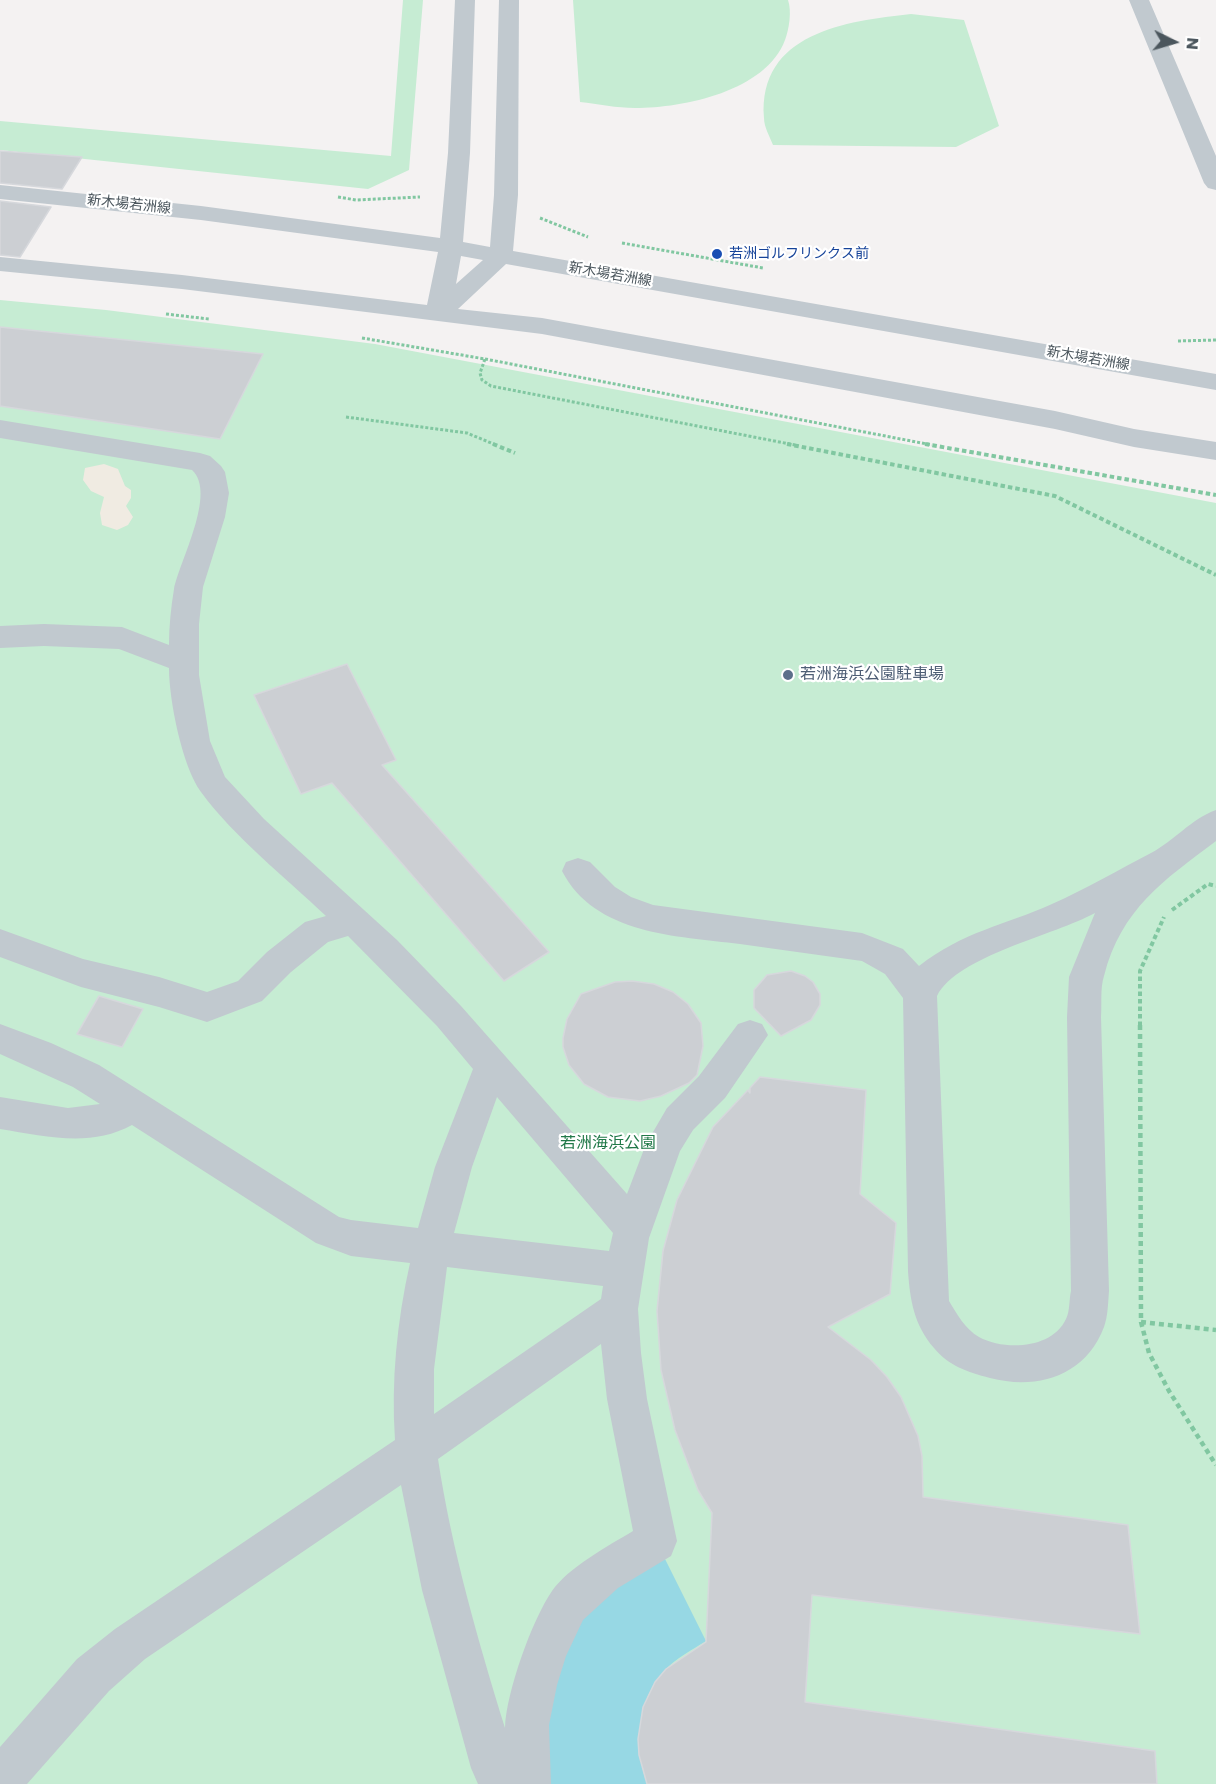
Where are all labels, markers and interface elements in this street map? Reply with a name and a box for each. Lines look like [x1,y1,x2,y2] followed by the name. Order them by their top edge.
[1144,12,1204,72] north arrow
[1180,37,1204,51] text: N
[86,192,172,218] street label: 新木場若洲線
[729,246,869,262] place label: 若洲ゴルフリンクス前
[710,247,724,261] marker: 若洲ゴルフリンクス前
[567,259,653,291] street label: 新木場若洲線
[1045,343,1131,375] street label: 新木場若洲線
[800,665,944,685] place label: 若洲海浜公園駐車場
[781,668,795,682] marker: 若洲海浜公園駐車場
[560,1134,656,1154] park label: 若洲海浜公園

